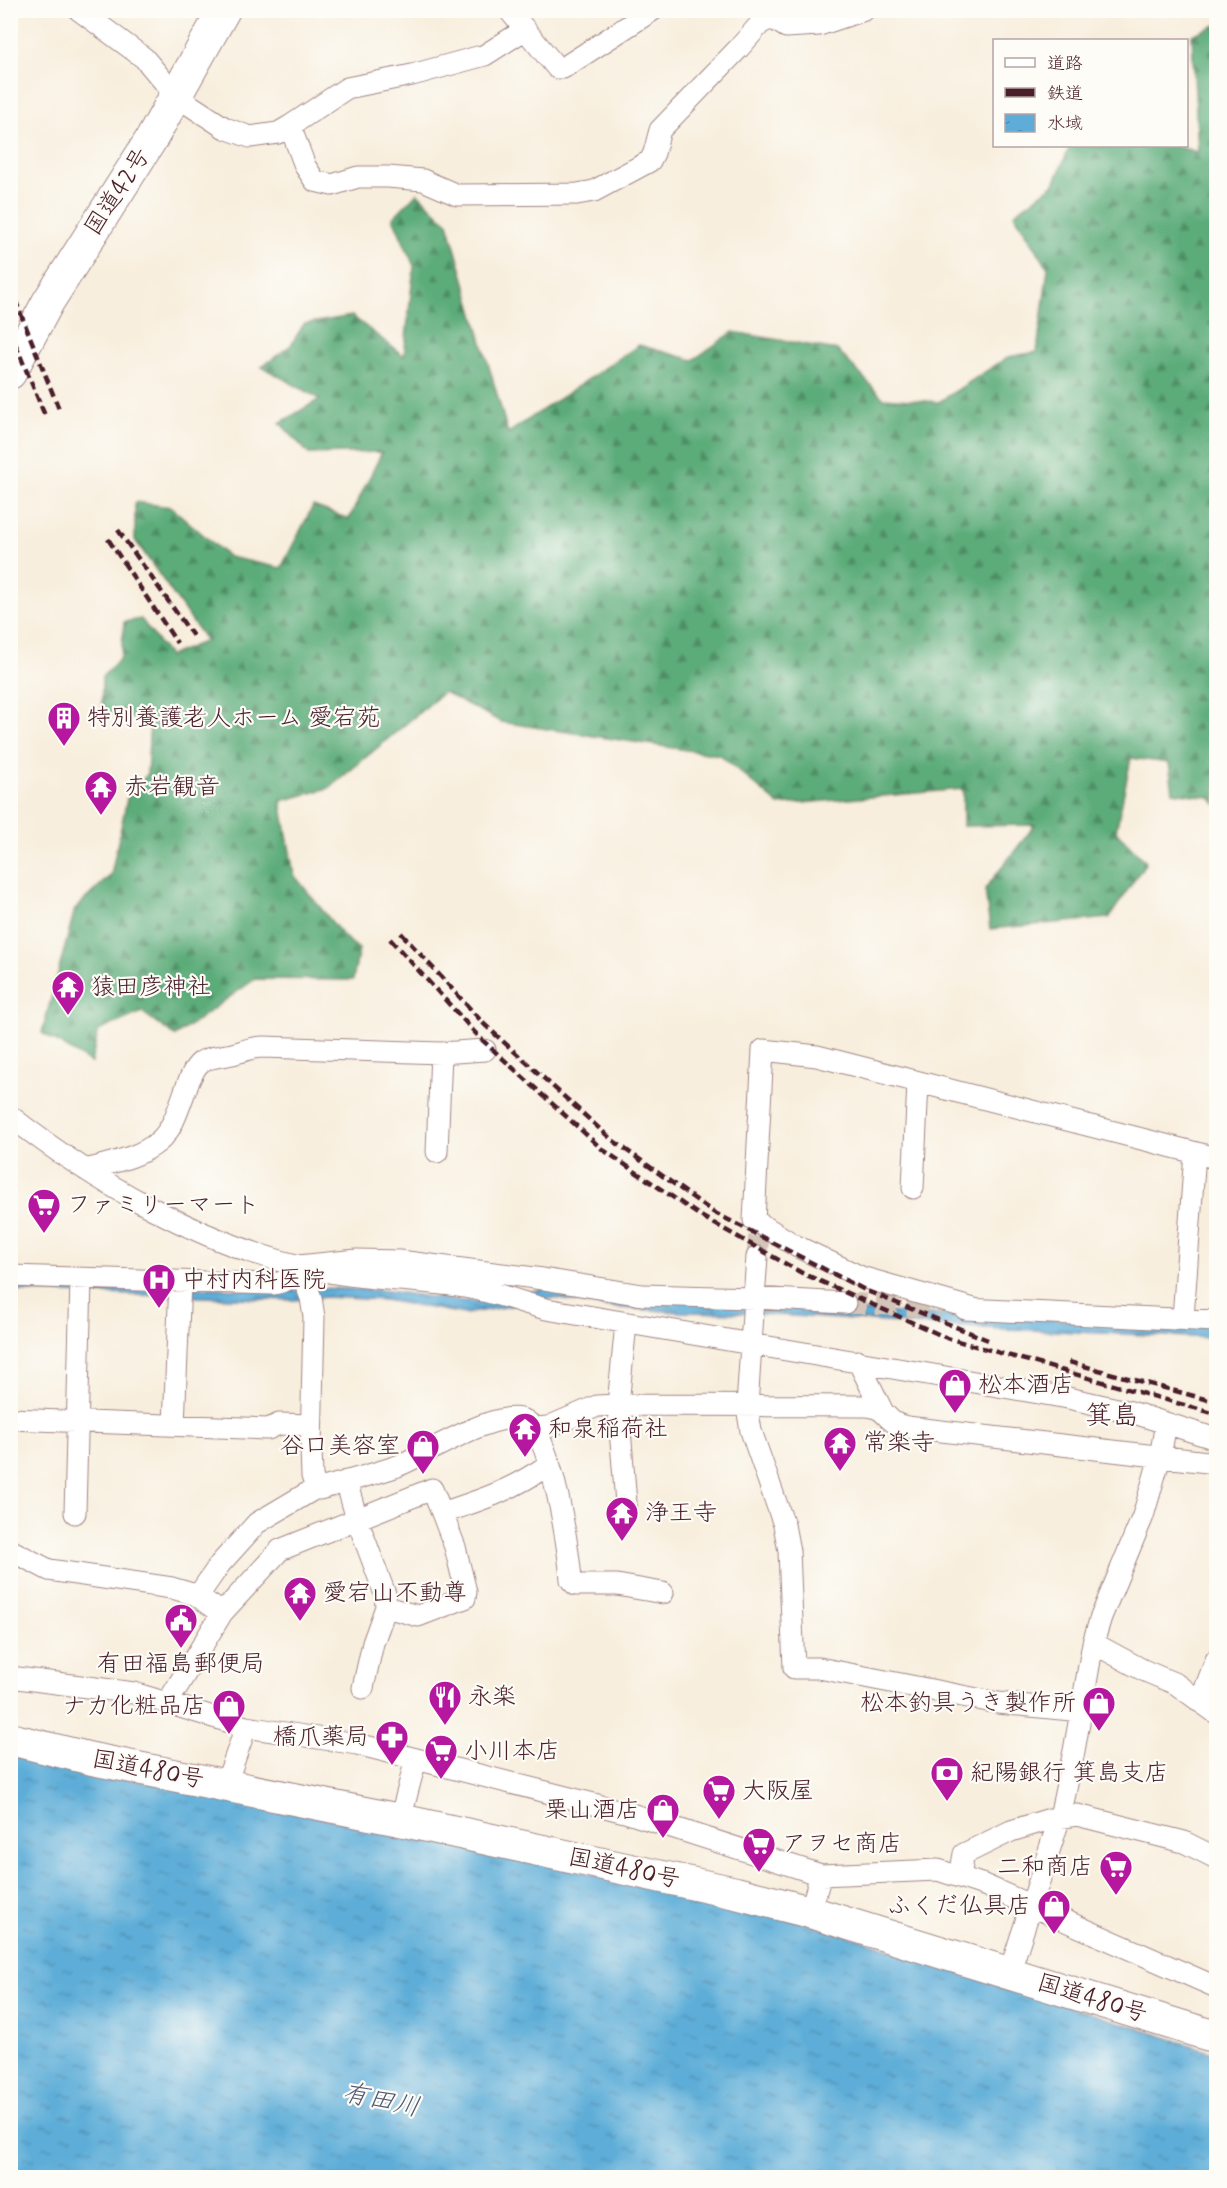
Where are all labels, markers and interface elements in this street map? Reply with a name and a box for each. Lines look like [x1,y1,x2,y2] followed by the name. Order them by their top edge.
[993,39,1188,147] legend
[1047,52,1083,76] text: 道路
[1047,82,1083,106] text: 鉄道
[1047,112,1083,136] text: 水域
[78,142,158,242] street label: 国道42号
[46,700,82,747] building icon: 特別養護老人ホーム 愛宕苑
[87,703,381,734] place label: 特別養護老人ホーム 愛宕苑
[83,769,119,816] temple icon: 赤岩観音
[124,772,220,803] place label: 赤岩観音
[50,969,86,1016] temple icon: 猿田彦神社
[91,972,211,1003] place label: 猿田彦神社
[26,1187,62,1234] supermarket icon: ファミリーマート
[67,1190,259,1221] place label: ファミリーマート
[141,1262,177,1309] hospital icon: 中村内科医院
[182,1265,326,1296] place label: 中村内科医院
[937,1367,973,1414] shop icon: 松本酒店
[978,1370,1074,1401] place label: 松本酒店
[1085,1399,1139,1434] district label: 箕島
[507,1411,543,1458] temple icon: 和泉稲荷社
[548,1414,668,1445] place label: 和泉稲荷社
[822,1425,858,1472] temple icon: 常楽寺
[405,1428,441,1475] shop icon: 谷口美容室
[863,1428,935,1459] place label: 常楽寺
[280,1431,400,1462] place label: 谷口美容室
[604,1495,640,1542] temple icon: 浄王寺
[645,1498,717,1529] place label: 浄王寺
[282,1575,318,1622] temple icon: 愛宕山不動尊
[323,1578,467,1609] place label: 愛宕山不動尊
[163,1602,199,1649] public building icon: 有田福島郵便局
[97,1649,265,1680] place label: 有田福島郵便局
[427,1679,463,1726] restaurant icon: 永楽
[468,1682,516,1713] place label: 永楽
[1081,1685,1117,1732] shop icon: 松本釣具うき製作所
[211,1688,247,1735] shop icon: ナカ化粧品店
[860,1688,1076,1719] place label: 松本釣具うき製作所
[62,1691,206,1722] place label: ナカ化粧品店
[374,1719,410,1766] pharmacy icon: 橋爪薬局
[273,1722,369,1753] place label: 橋爪薬局
[423,1733,459,1780] supermarket icon: 小川本店
[464,1736,560,1767] place label: 小川本店
[89,1744,207,1796] street label: 国道480号
[929,1755,965,1802] bank icon: 紀陽銀行 箕島支店
[970,1758,1168,1789] place label: 紀陽銀行 箕島支店
[701,1773,737,1820] supermarket icon: 大阪屋
[742,1776,814,1807] place label: 大阪屋
[645,1792,681,1839] shop icon: 栗山酒店
[544,1795,640,1826] place label: 栗山酒店
[741,1826,777,1873] supermarket icon: アヲセ商店
[782,1829,902,1860] place label: アヲセ商店
[565,1842,683,1896] street label: 国道480号
[1098,1849,1134,1896] supermarket icon: 二和商店
[997,1852,1093,1883] place label: 二和商店
[1036,1888,1072,1935] shop icon: ふくだ仏具店
[887,1891,1031,1922] place label: ふくだ仏具店
[1033,1968,1151,2030] street label: 国道480号
[339,2076,423,2126] water label: 有田川

